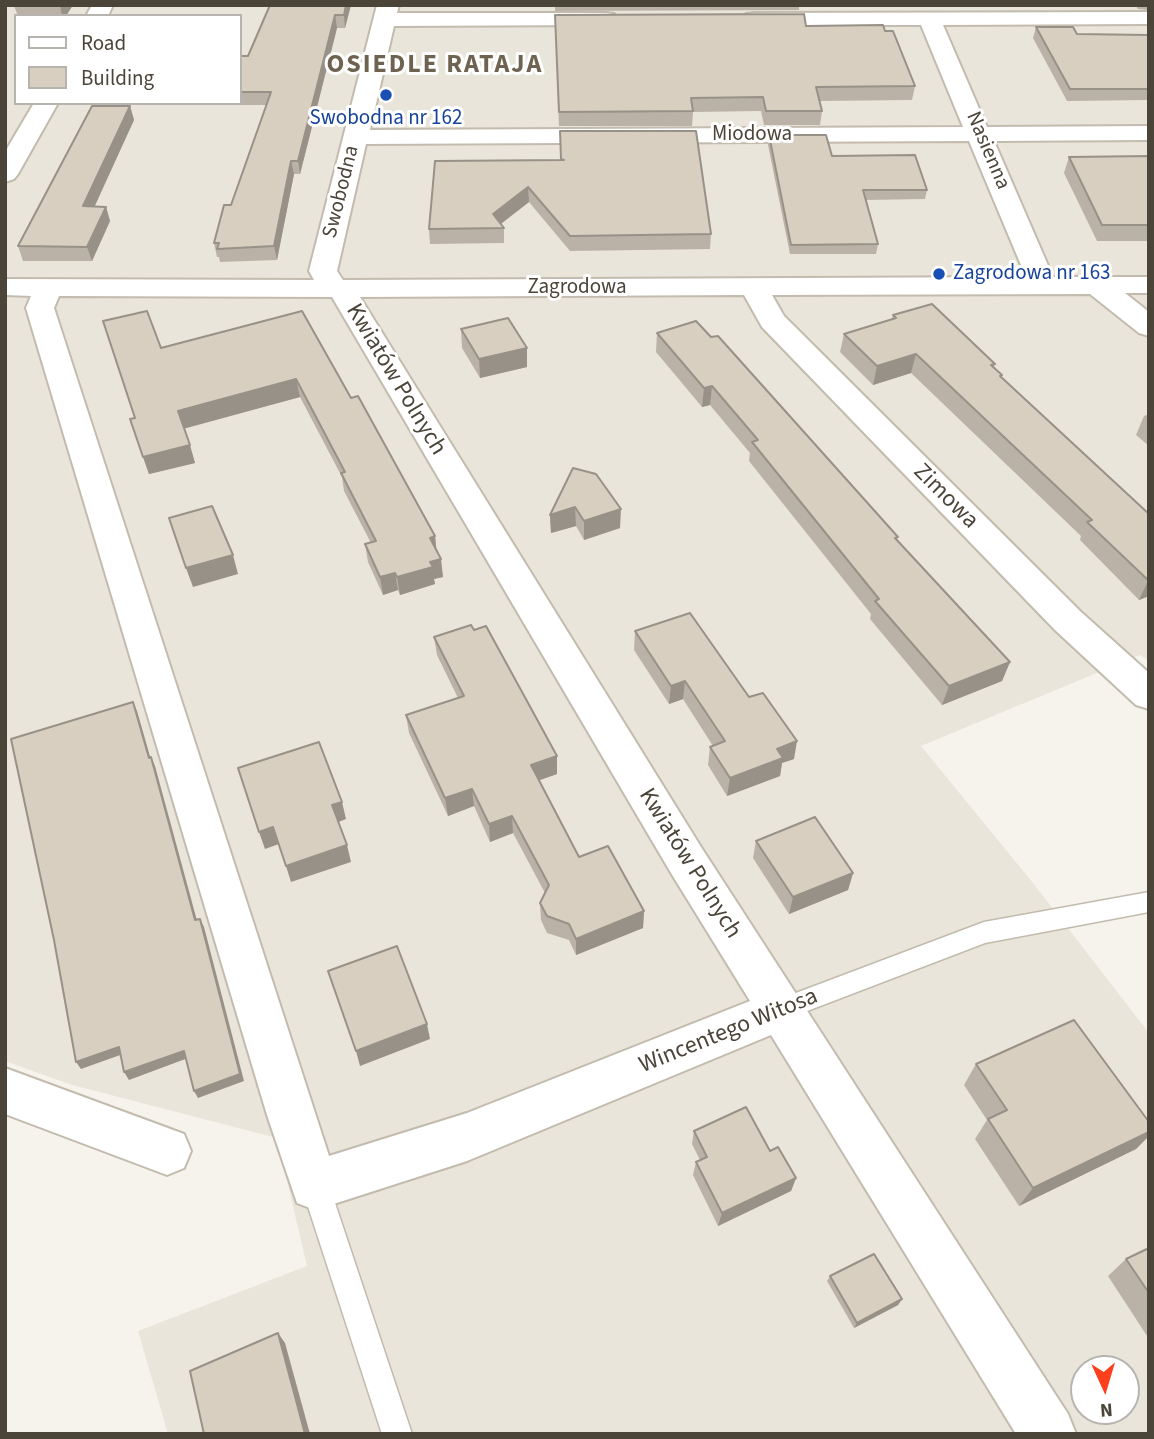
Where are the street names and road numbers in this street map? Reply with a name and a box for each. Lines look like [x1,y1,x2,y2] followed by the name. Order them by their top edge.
[959,108,1015,194] street label: Nasienna
[712,122,792,148] street label: Miodowa
[318,143,366,241] street label: Swobodna
[527,275,627,301] street label: Zagrodowa
[338,299,452,461] street label: Kwiatów Polnych
[906,458,984,536] street label: Zimowa
[631,784,747,944] street label: Kwiatów Polnych
[636,983,822,1081] street label: Wincentego Witosa

